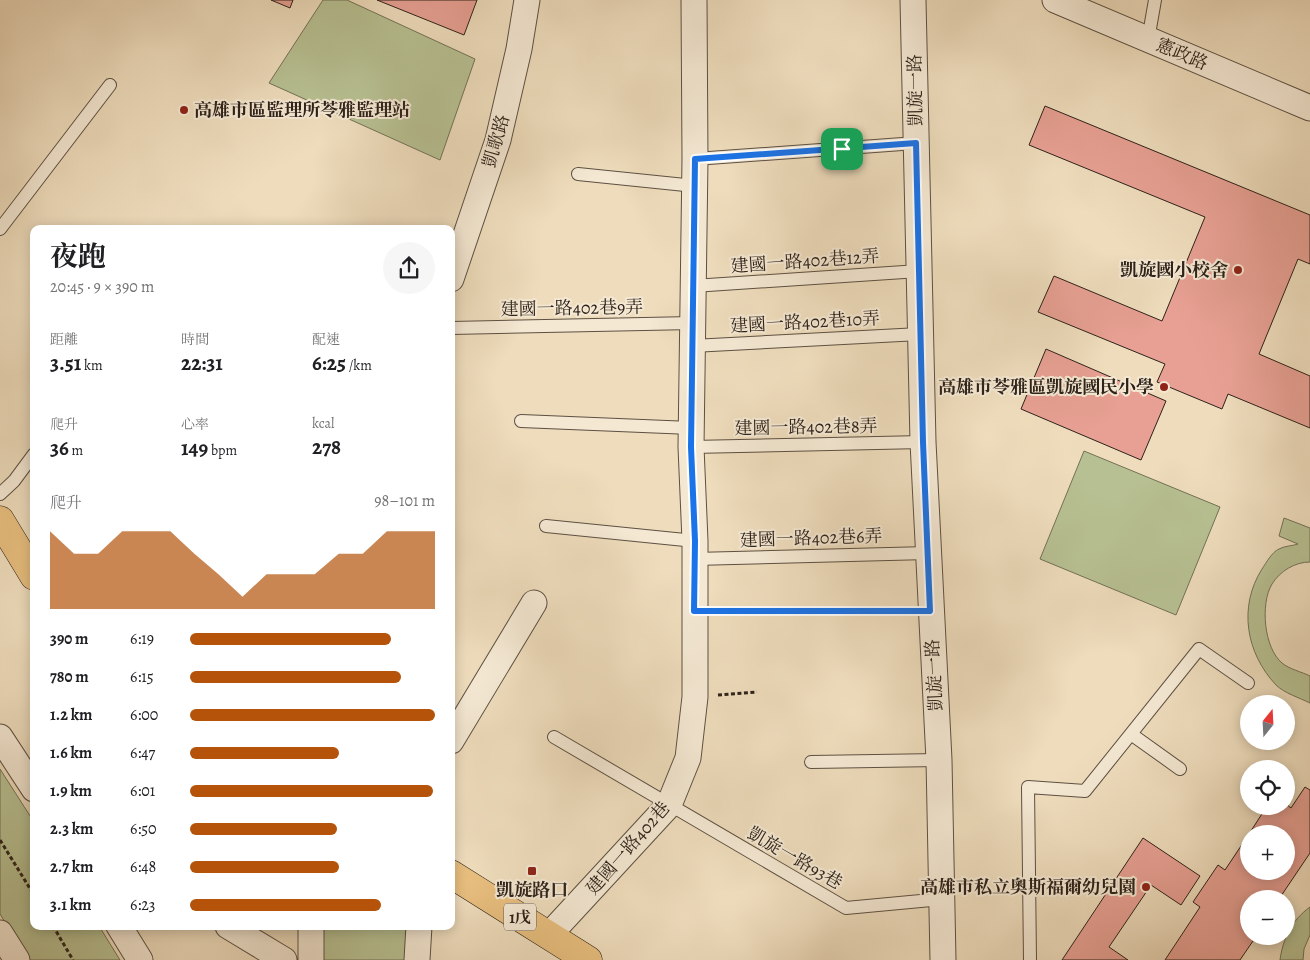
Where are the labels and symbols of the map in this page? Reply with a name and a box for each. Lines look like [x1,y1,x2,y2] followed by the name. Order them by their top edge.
[1152,32,1212,76] street label: 憲政路
[902,54,928,126] street label: 凱旋一路
[194,98,410,122] place label: 高雄市區監理所苓雅監理站
[178,104,190,116] marker: 高雄市區監理所苓雅監理站
[477,112,515,170] street label: 凱歌路
[821,128,863,170] pin
[730,244,880,278] street label: 建國一路402巷12弄
[1120,258,1228,282] place label: 凱旋國小校舍
[1232,264,1244,276] marker: 凱旋國小校舍
[501,295,643,321] street label: 建國一路402巷9弄
[729,306,881,338] street label: 建國一路402巷10弄
[938,375,1154,399] place label: 高雄市苓雅區凱旋國民小學
[1158,381,1170,393] marker: 高雄市苓雅區凱旋國民小學
[734,414,878,440] street label: 建國一路402巷8弄
[739,524,883,552] street label: 建國一路402巷6弄
[920,638,948,712] street label: 凱旋一路
[1240,695,1295,750] north arrow
[581,796,675,900] street label: 建國一路402巷
[743,821,847,895] street label: 凱旋一路93巷
[526,865,538,877] marker: 凱旋路口
[920,875,1136,899] place label: 高雄市私立奧斯福爾幼兒園
[496,878,568,902] place label: 凱旋路口
[1140,881,1152,893] marker: 高雄市私立奧斯福爾幼兒園
[504,904,536,930] road number: 1戊

